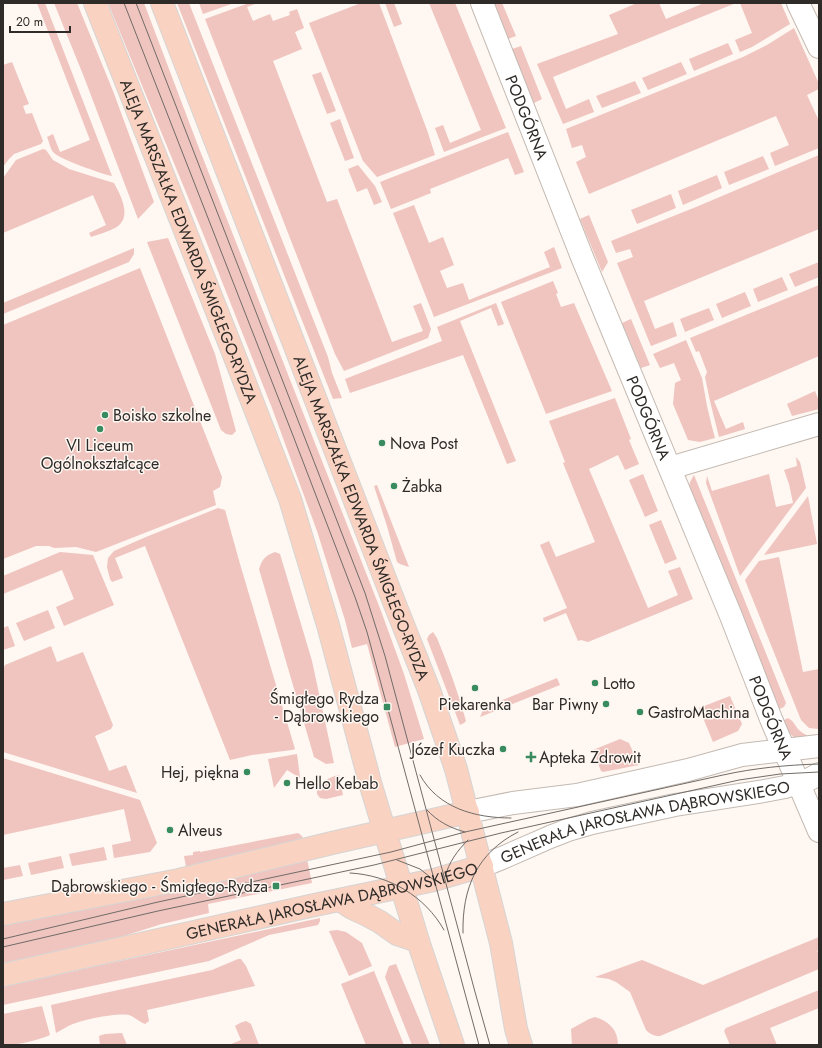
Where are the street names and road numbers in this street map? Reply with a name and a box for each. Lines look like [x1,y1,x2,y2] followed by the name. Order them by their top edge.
[500,72,554,164] street label: PODGÓRNA
[114,76,263,407] street label: ALEJA MARSZAŁKA EDWARDA ŚMIGŁEGO-RYDZA
[288,352,435,684] street label: ALEJA MARSZAŁKA EDWARDA ŚMIGŁEGO-RYDZA
[621,372,676,464] street label: PODGÓRNA
[743,672,798,764] street label: PODGÓRNA
[497,775,792,869] street label: GENERAŁA JAROSŁAWA DĄBROWSKIEGO
[184,857,481,946] street label: GENERAŁA JAROSŁAWA DĄBROWSKIEGO

